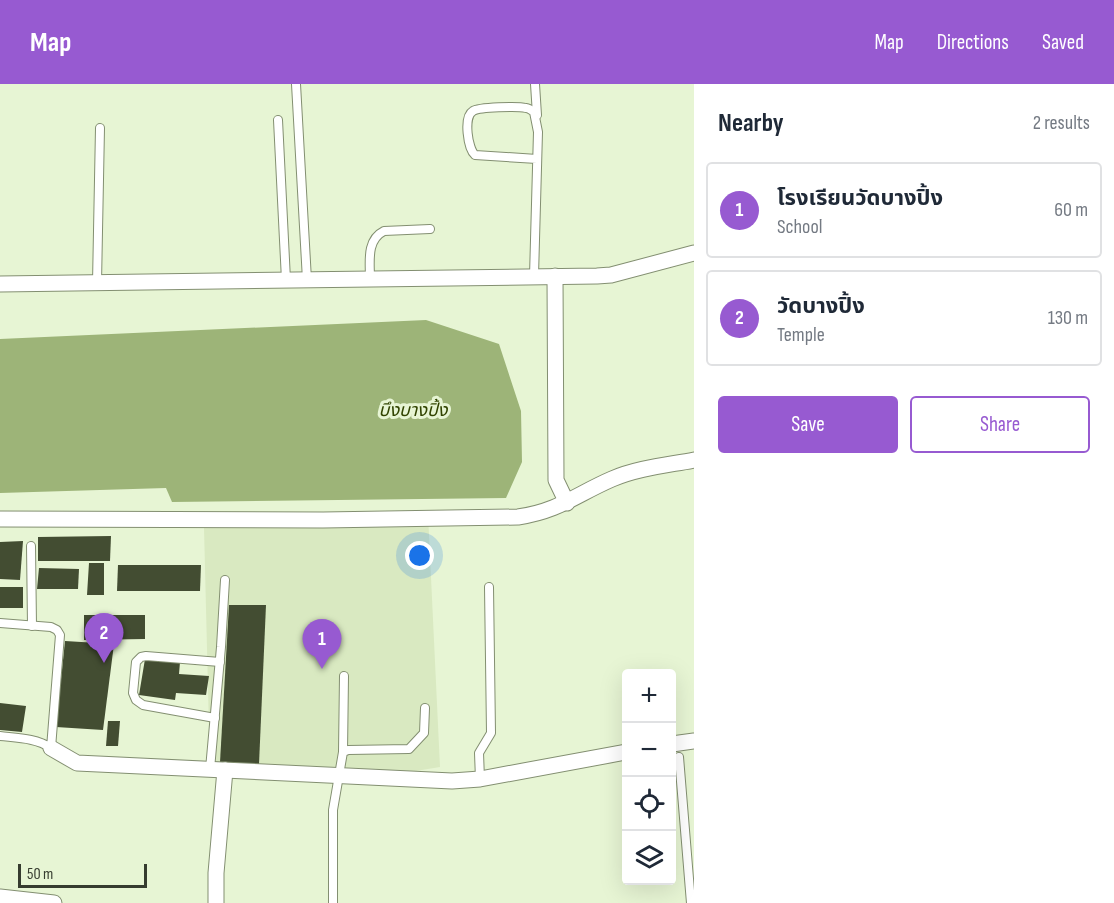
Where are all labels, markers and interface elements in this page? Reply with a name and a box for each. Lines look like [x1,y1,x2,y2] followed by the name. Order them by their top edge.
[30,26,71,59] text: Map
[874,30,904,55] text: Map
[937,30,1009,55] text: Directions
[1042,30,1084,55] text: Saved
[718,108,784,139] text: Nearby
[1033,111,1090,135] text: 2 results
[777,185,943,212] text: โรงเรียนวัดบางปิ้ง
[736,198,743,222] text: 1
[1054,198,1088,222] text: 60 m
[777,215,822,239] text: School
[777,293,865,320] text: วัดบางปิ้ง
[735,306,744,330] text: 2
[1048,306,1088,330] text: 130 m
[777,323,825,347] text: Temple
[718,396,898,453] button: Save
[910,396,1090,453] button: Share
[379,398,449,421] water label: บึงบางปิ้ง
[405,541,434,570] your location
[84,614,124,663] pin: 2
[302,620,342,669] pin: 1
[622,669,676,885] map controls
[622,669,676,723] button: +
[622,723,676,777] button: −
[622,777,676,831] button: locate
[622,831,676,885] button: layers
[18,861,147,888] scale bar
[27,865,53,884] text: 50 m

